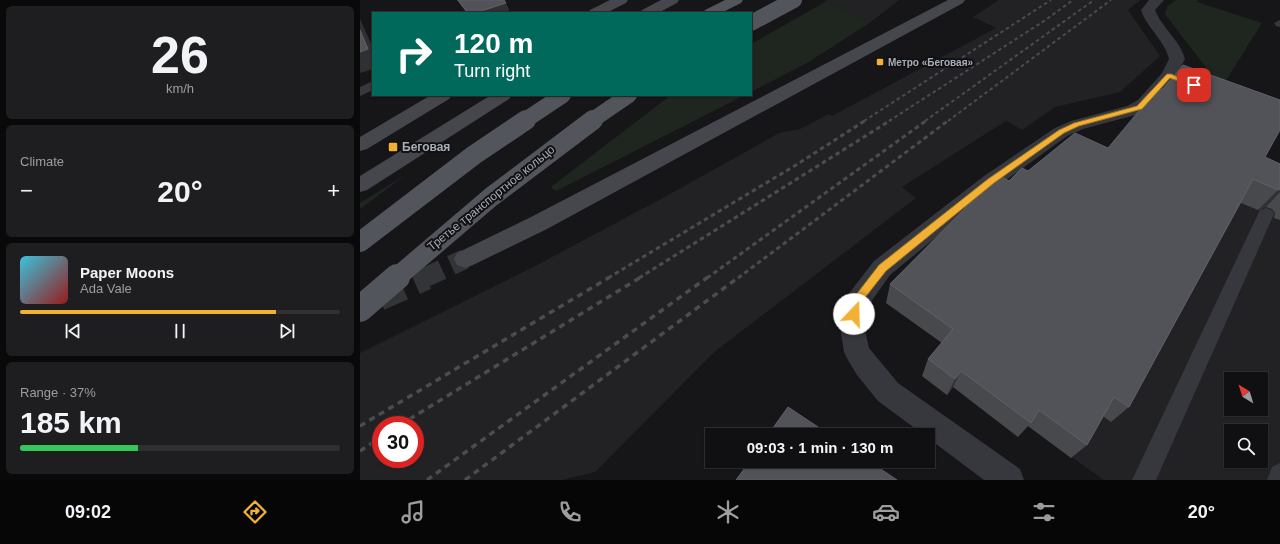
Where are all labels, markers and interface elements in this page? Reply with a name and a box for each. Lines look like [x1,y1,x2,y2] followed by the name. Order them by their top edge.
[151,26,209,84] text: 26
[388,28,440,80] icon: right
[454,28,533,59] text: 120 m
[875,57,885,67] marker: Метро «Беговая»
[888,57,974,68] place label: Метро «Беговая»
[454,61,530,81] text: Turn right
[1177,68,1211,102] pin
[1183,74,1205,96] icon: arrive
[166,81,194,96] text: km/h
[402,140,450,154] place label: Беговая
[387,141,399,153] marker: Беговая
[425,142,558,254] street label: Третье транспортное кольцо
[20,154,64,169] text: Climate
[157,175,203,208] text: 20°
[20,178,33,203] text: −
[327,178,340,203] text: +
[80,264,174,281] text: Paper Moons
[80,281,132,296] text: Ada Vale
[833,293,875,335] position arrow
[62,320,84,342] icon: previous
[169,320,191,342] icon: pause
[276,320,298,342] icon: next
[1224,372,1268,416] north arrow
[1224,372,1268,468] map controls
[20,385,96,400] text: Range · 37%
[20,406,122,439] text: 185 km
[372,416,424,468] speed limit sign: 30
[1224,424,1268,468] button: search
[747,439,893,456] text: 09:03 · 1 min · 130 m
[241,498,269,526] icon: directions
[399,498,427,526] icon: music
[556,498,584,526] icon: phone
[714,498,742,526] icon: climate
[872,498,900,526] icon: car
[1030,498,1058,526] icon: filters
[65,502,111,522] text: 09:02
[1188,502,1215,522] text: 20°

